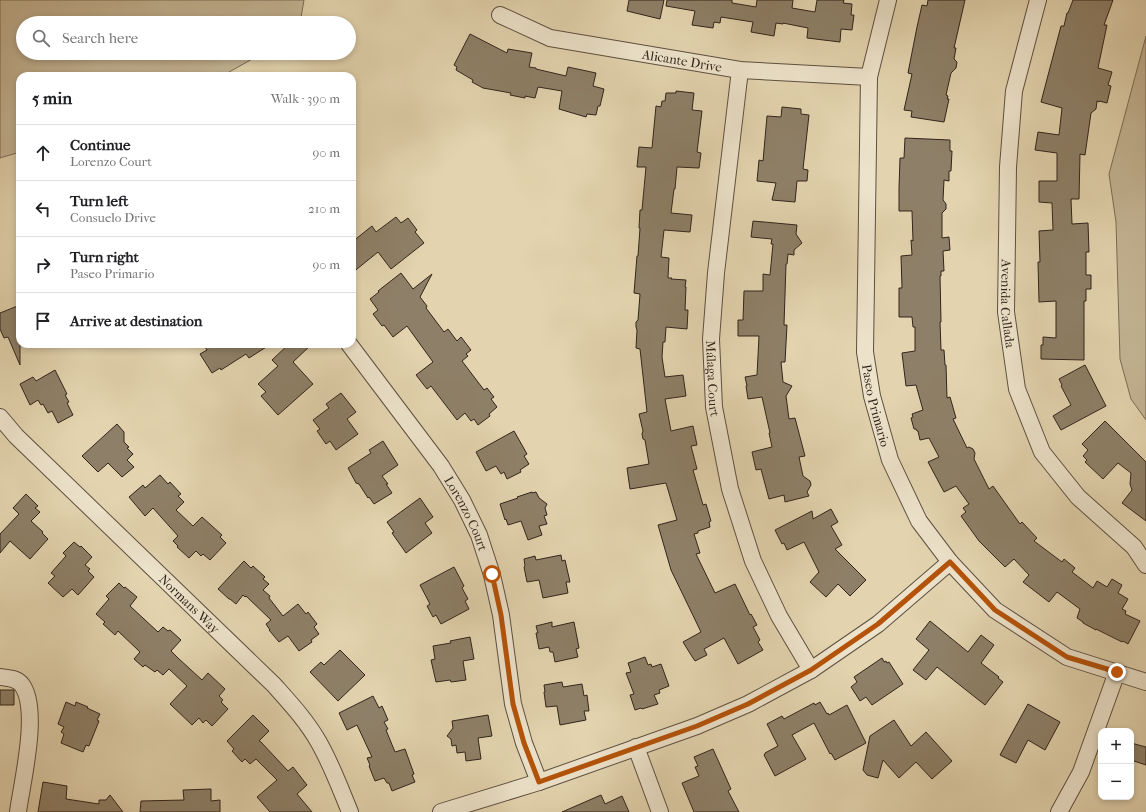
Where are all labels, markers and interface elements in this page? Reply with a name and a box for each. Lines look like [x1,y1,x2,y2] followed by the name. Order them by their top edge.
[16,16,356,60] search box
[30,27,52,49] icon: search
[62,29,138,47] text: Search here
[640,46,724,75] street label: Alicante Drive
[32,88,72,108] text: 5 min
[271,91,340,106] text: Walk · 390 m
[70,136,130,154] text: Continue
[32,142,54,164] icon: ahead
[312,145,340,160] text: 90 m
[70,154,152,169] text: Lorenzo Court
[70,192,128,210] text: Turn left
[32,198,54,220] icon: left
[308,201,340,216] text: 210 m
[70,210,156,225] text: Consuelo Drive
[70,248,139,266] text: Turn right
[32,254,54,276] icon: right
[312,257,340,272] text: 90 m
[998,258,1018,350] street label: Avenida Callada
[70,266,154,281] text: Paseo Primario
[32,310,54,332] icon: arrive
[70,312,202,330] text: Arrive at destination
[703,340,723,418] street label: Málaga Court
[859,363,893,449] street label: Paseo Primario
[441,474,491,553] street label: Lorenzo Court
[483,565,501,583] route start
[156,571,223,637] street label: Normans Way
[1108,663,1126,681] route end
[1098,728,1134,800] map controls
[1098,728,1134,764] button: +
[1098,764,1134,800] button: −

